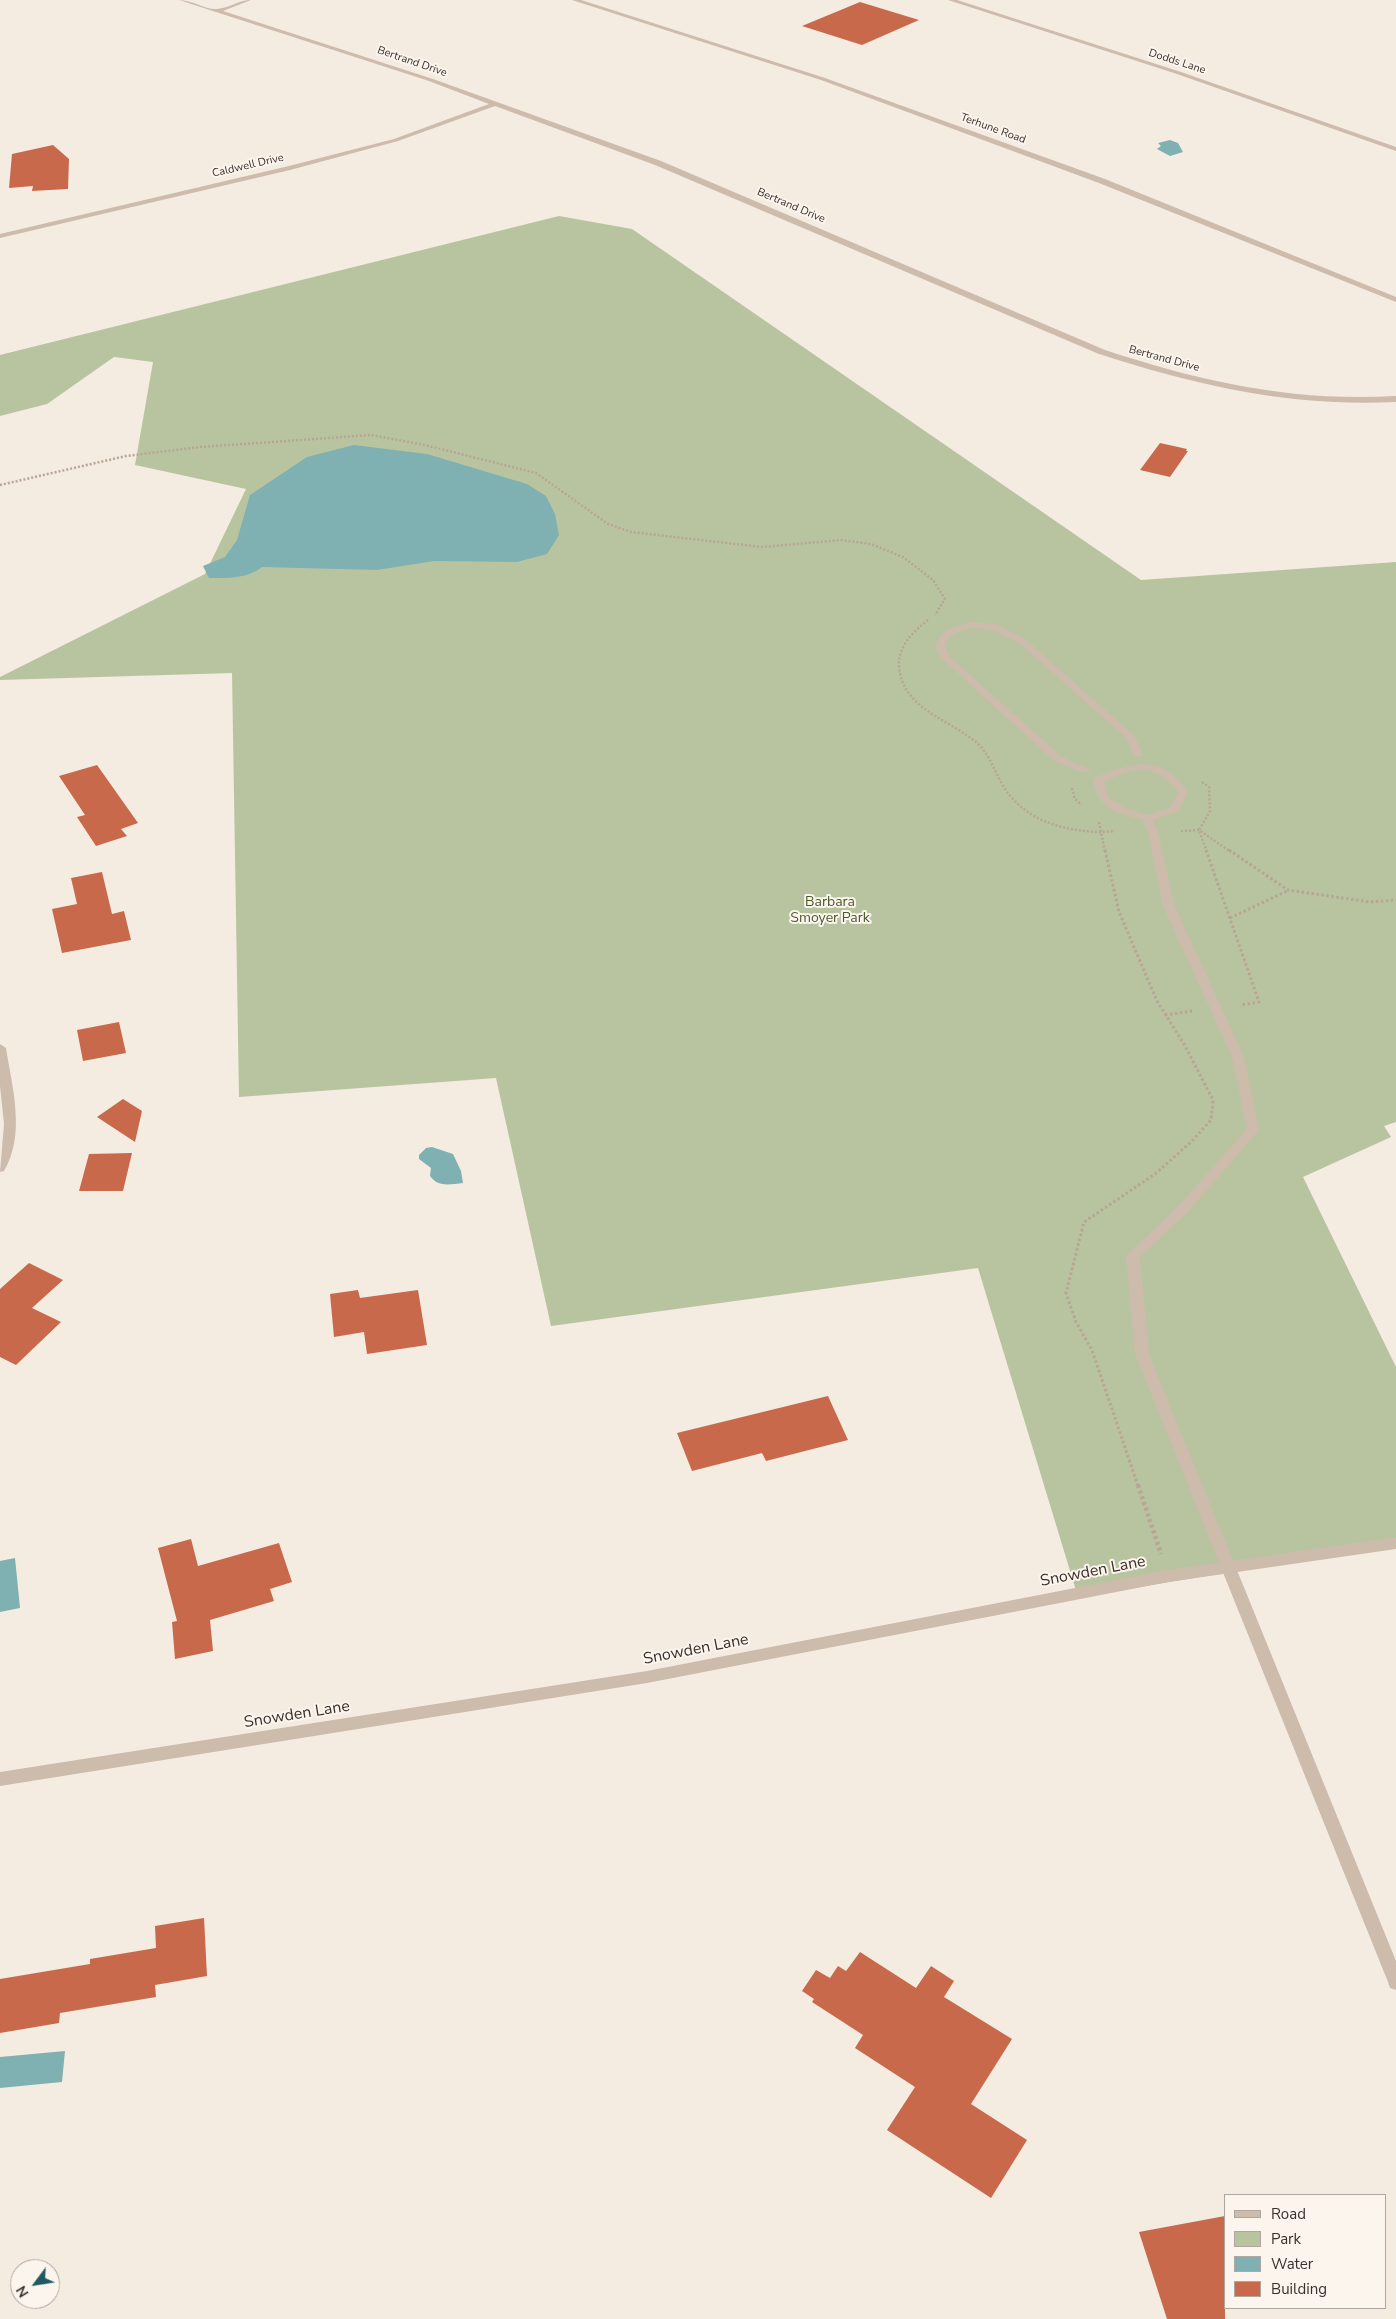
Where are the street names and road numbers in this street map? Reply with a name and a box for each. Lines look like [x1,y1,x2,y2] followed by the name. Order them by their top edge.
[376,44,448,80] street label: Bertrand Drive
[1147,47,1207,77] street label: Dodds Lane
[959,111,1027,147] street label: Terhune Road
[211,151,285,181] street label: Caldwell Drive
[755,186,827,226] street label: Bertrand Drive
[1127,343,1201,375] street label: Bertrand Drive
[1039,1552,1147,1592] street label: Snowden Lane
[642,1630,750,1670] street label: Snowden Lane
[243,1697,351,1733] street label: Snowden Lane

